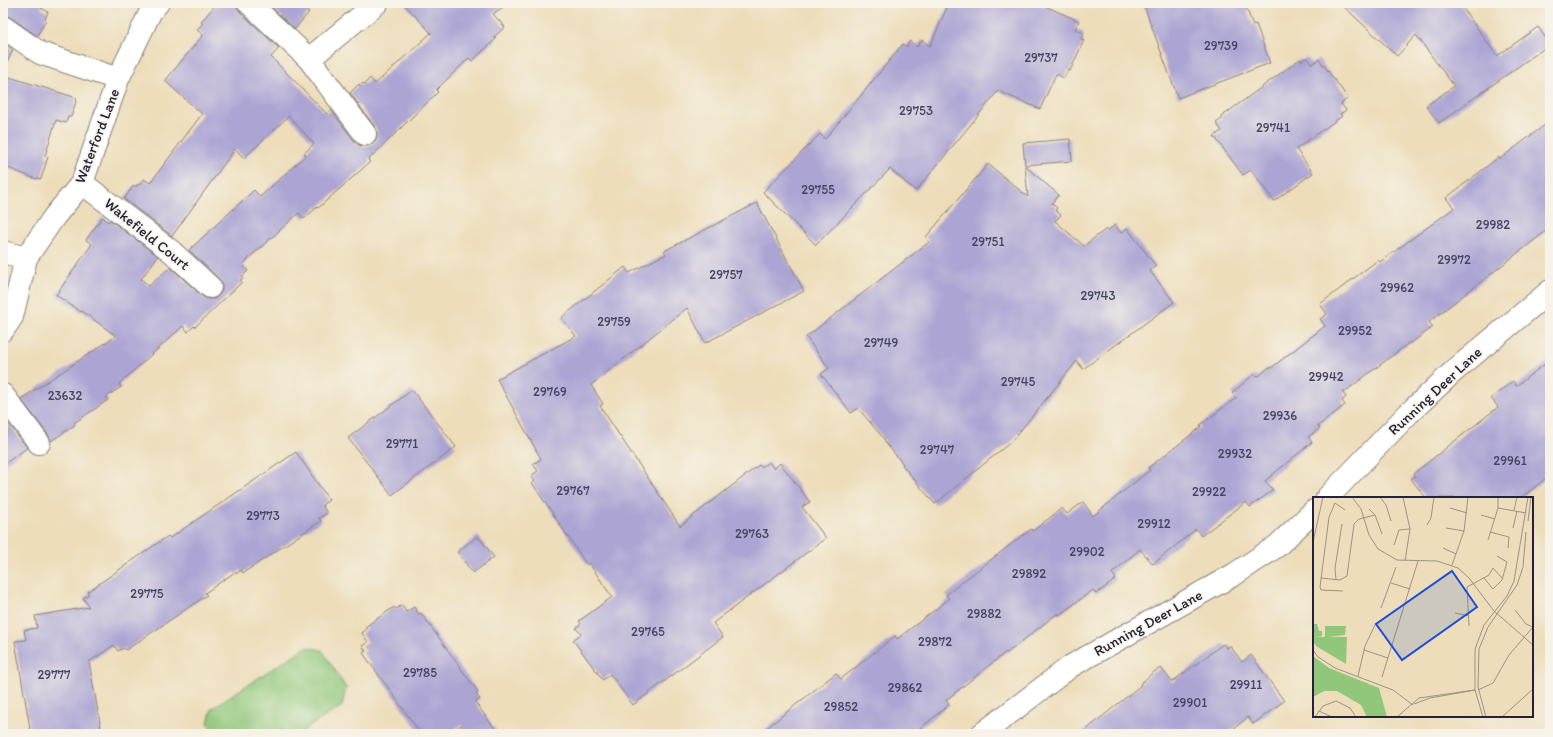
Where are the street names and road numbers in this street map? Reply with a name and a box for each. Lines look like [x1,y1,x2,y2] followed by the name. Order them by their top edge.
[71,86,123,186] street label: Waterford Lane
[101,194,194,274] street label: Wakefield Court
[1385,343,1485,439] street label: Running Deer Lane
[1091,586,1205,660] street label: Running Deer Lane

